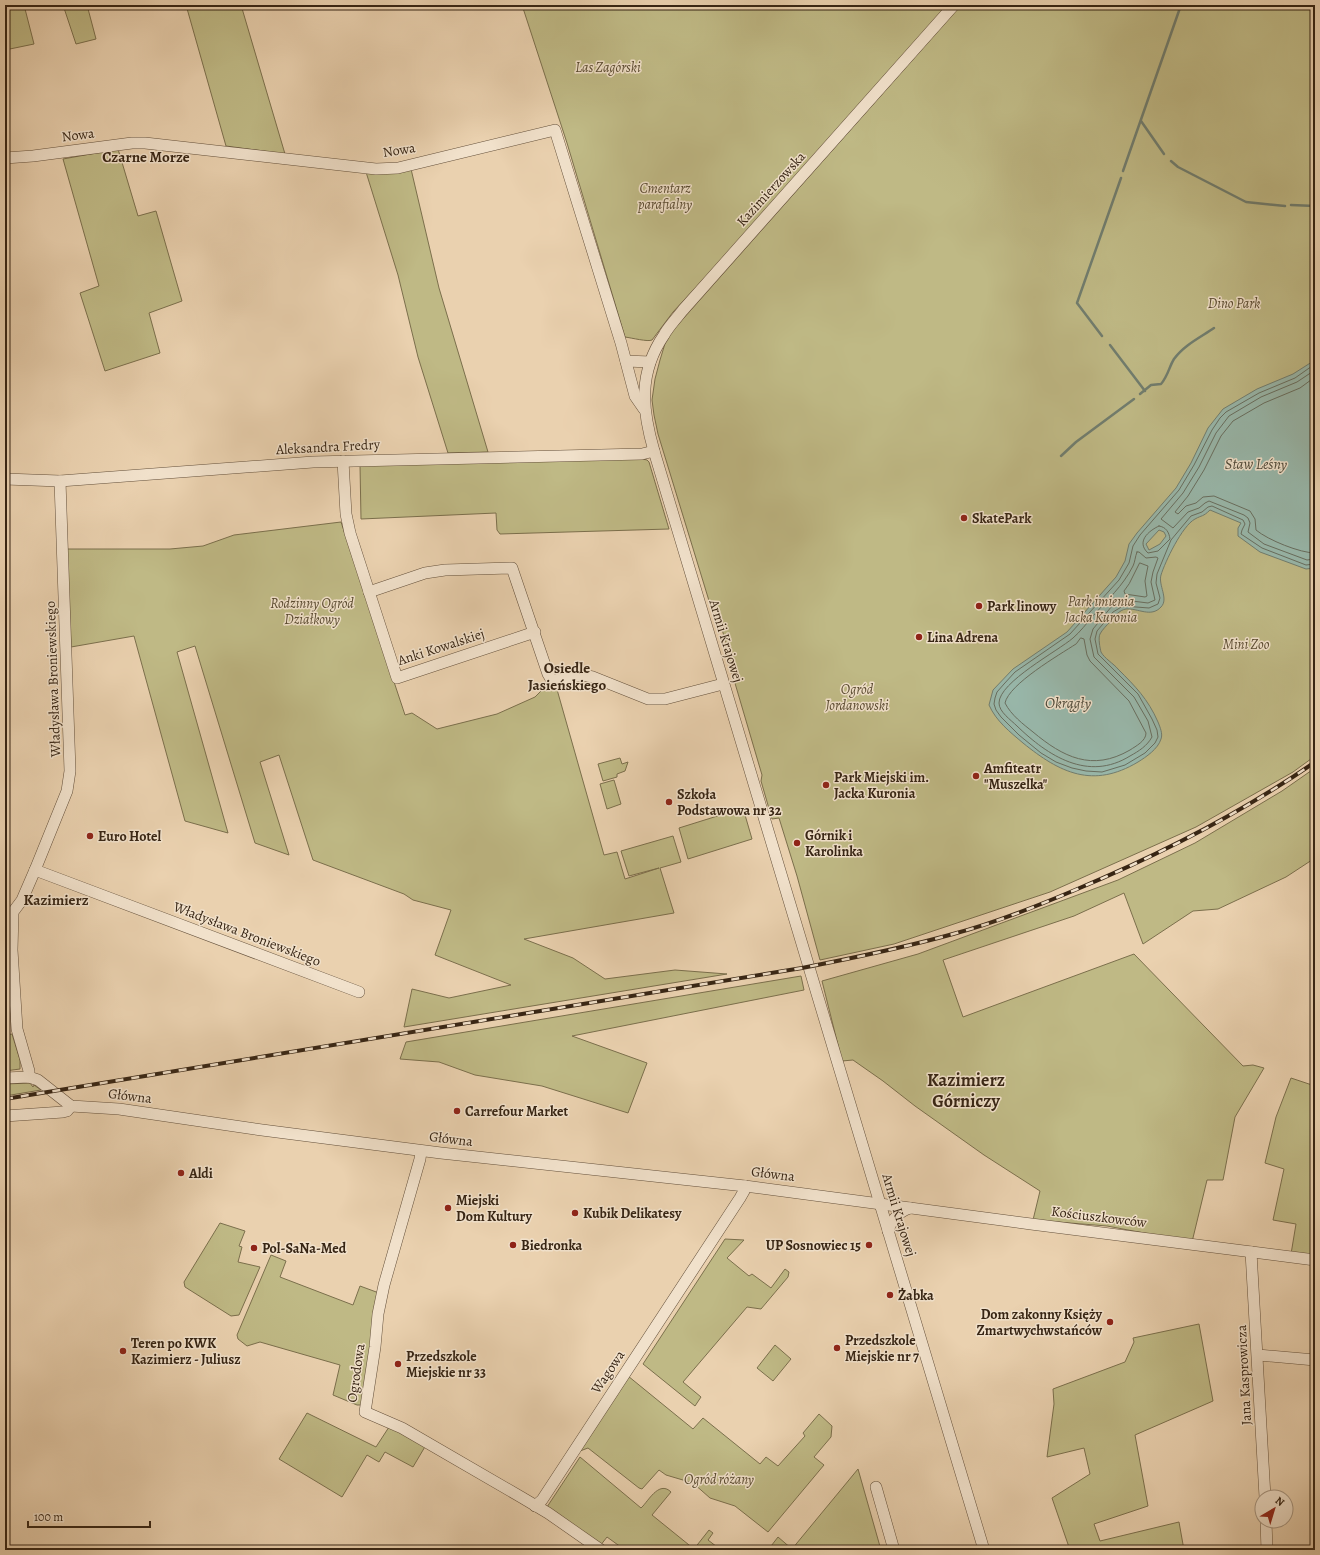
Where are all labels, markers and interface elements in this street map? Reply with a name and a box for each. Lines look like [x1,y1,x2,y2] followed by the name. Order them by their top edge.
[575,58,641,77] park label: Las Zagórski
[61,124,96,146] street label: Nowa
[381,138,417,162] street label: Nowa
[102,147,190,167] district label: Czarne Morze
[732,147,810,231] street label: Kazimierzowska
[637,179,692,214] park label: Cmentarz parafialny
[1208,294,1260,313] park label: Dino Park
[275,435,381,459] street label: Aleksandra Fredry
[1225,454,1288,474] water label: Staw Leśny
[972,509,1032,528] place label: SkatePark
[959,513,969,523] marker: SkatePark
[1064,592,1138,627] park label: Park imienia Jacka Kuronia
[270,594,354,629] park label: Rodzinny Ogród Działkowy
[704,596,748,685] street label: Armii Krajowej
[987,597,1057,616] place label: Park linowy
[41,600,65,758] street label: Władysława Broniewskiego
[974,601,984,611] marker: Park linowy
[394,624,487,670] street label: Anki Kowalskiej
[927,628,999,647] place label: Lina Adrena
[914,632,924,642] marker: Lina Adrena
[1223,635,1270,654] park label: Mini Zoo
[528,658,606,695] district label: Osiedle Jasieńskiego
[824,680,889,715] park label: Ogród Jordanowski
[1045,693,1091,713] water label: Okrągły
[983,759,1048,794] place label: Amfiteatr "Muszelka"
[834,768,929,803] place label: Park Miejski im. Jacka Kuronia
[971,771,981,781] marker: Amfiteatr "Muszelka"
[821,780,831,790] marker: Park Miejski im. Jacka Kuronia
[677,785,782,820] place label: Szkoła Podstawowa nr 32
[664,797,674,807] marker: Szkoła Podstawowa nr 32
[805,826,863,861] place label: Górnik i Karolinka
[98,827,161,846] place label: Euro Hotel
[85,831,95,841] marker: Euro Hotel
[792,838,802,848] marker: Górnik i Karolinka
[23,890,89,910] district label: Kazimierz
[170,897,323,971] street label: Władysława Broniewskiego
[927,1068,1005,1113] district label: Kazimierz Górniczy
[107,1084,153,1108] street label: Główna
[465,1102,568,1121] place label: Carrefour Market
[452,1106,462,1116] marker: Carrefour Market
[428,1127,474,1151] street label: Główna
[750,1162,796,1186] street label: Główna
[188,1164,213,1183] place label: Aldi
[176,1168,186,1178] marker: Aldi
[877,1170,921,1259] street label: Armii Krajowej
[456,1191,532,1226] place label: Miejski Dom Kultury
[1050,1202,1148,1232] street label: Kościuszkowców
[443,1203,453,1213] marker: Miejski Dom Kultury
[583,1204,682,1223] place label: Kubik Delikatesy
[570,1208,580,1218] marker: Kubik Delikatesy
[521,1236,583,1255] place label: Biedronka
[766,1236,861,1255] place label: UP Sosnowiec 15
[262,1239,347,1258] place label: Pol-SaNa-Med
[508,1240,518,1250] marker: Biedronka
[864,1240,874,1250] marker: UP Sosnowiec 15
[249,1243,259,1253] marker: Pol-SaNa-Med
[898,1286,934,1305] place label: Żabka
[885,1290,895,1300] marker: Żabka
[977,1305,1103,1340] place label: Dom zakonny Księży Zmartwychwstańców
[1105,1317,1115,1327] marker: Dom zakonny Księży Zmartwychwstańców
[1232,1324,1256,1426] street label: Jana Kasprowicza
[845,1331,919,1366] place label: Przedszkole Miejskie nr 7
[131,1334,241,1369] place label: Teren po KWK Kazimierz - Juliusz
[342,1342,370,1404] street label: Ogrodowa
[832,1343,842,1353] marker: Przedszkole Miejskie nr 7
[118,1346,128,1356] marker: Teren po KWK Kazimierz - Juliusz
[586,1346,630,1398] street label: Wagowa
[406,1347,486,1382] place label: Przedszkole Miejskie nr 33
[393,1359,403,1369] marker: Przedszkole Miejskie nr 33
[684,1470,754,1489] park label: Ogród różany
[1254,1489,1294,1529] north arrow
[1272,1493,1288,1510] text: N
[28,1503,150,1529] scale bar
[34,1509,63,1525] text: 100 m

